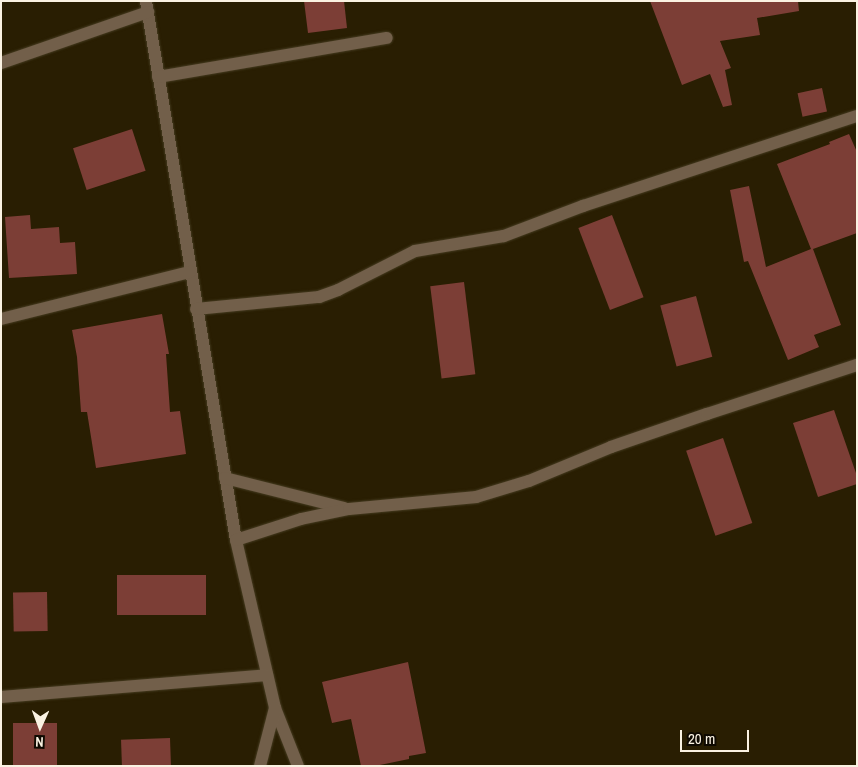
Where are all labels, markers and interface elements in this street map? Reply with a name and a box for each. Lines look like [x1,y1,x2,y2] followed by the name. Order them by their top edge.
[15,702,65,752] north arrow
[683,720,752,752] scale bar
[688,728,715,749] text: 20 m
[35,733,44,751] text: N

